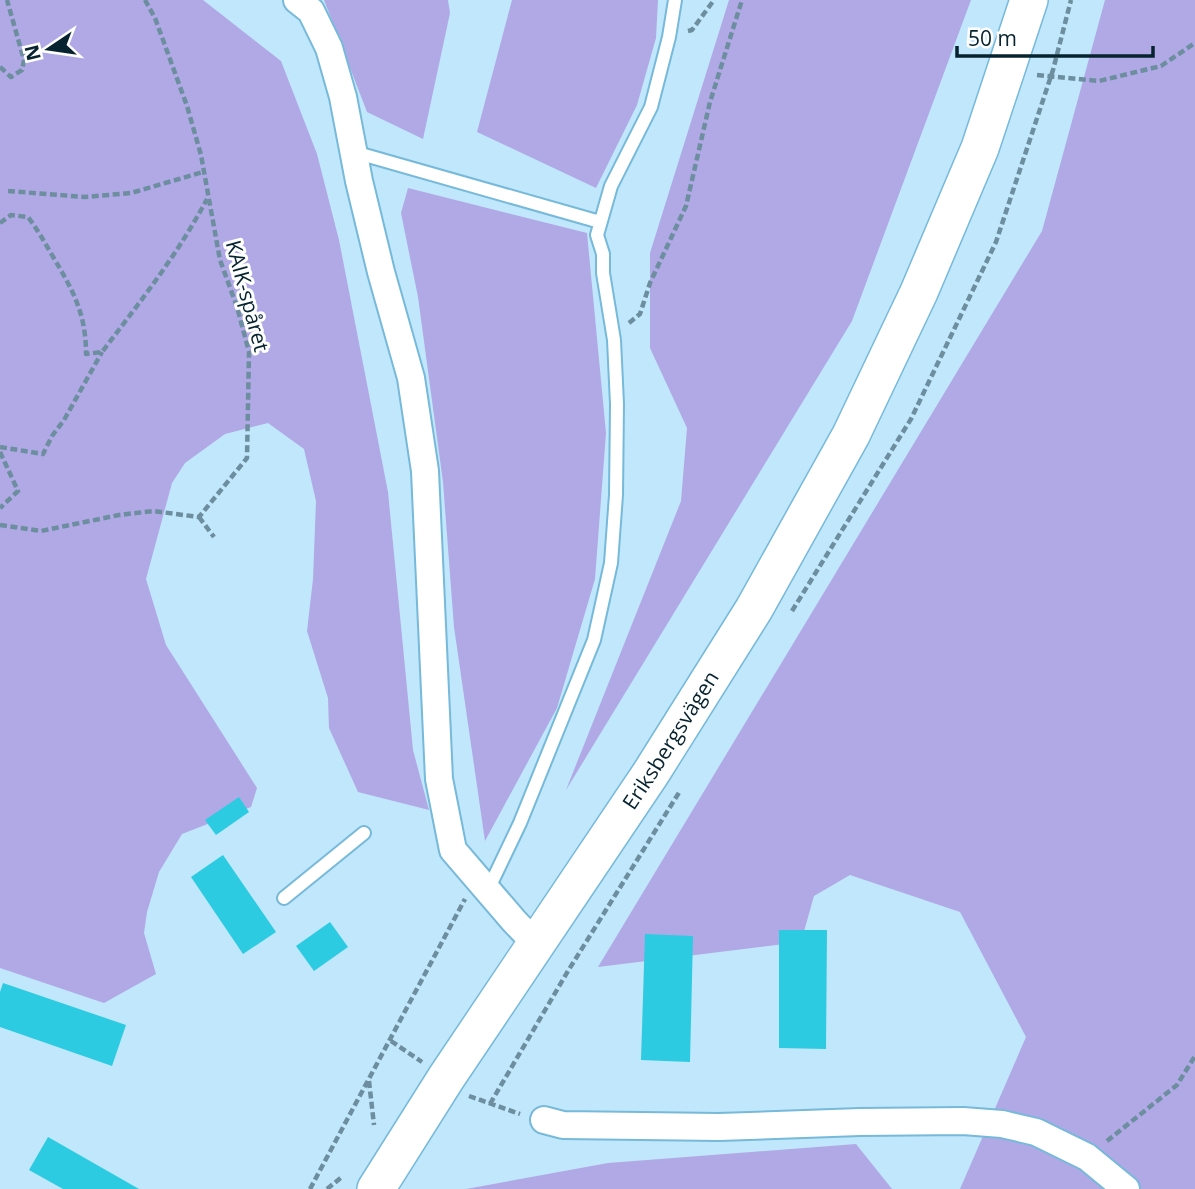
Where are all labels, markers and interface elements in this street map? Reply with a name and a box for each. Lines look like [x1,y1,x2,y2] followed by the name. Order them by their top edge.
[14,14,84,84] north arrow
[957,14,1153,58] scale bar
[968,24,1017,52] text: 50 m
[18,42,47,63] text: N
[220,237,276,354] street label: KAIK-spåret
[615,665,725,815] street label: Eriksbergsvägen

